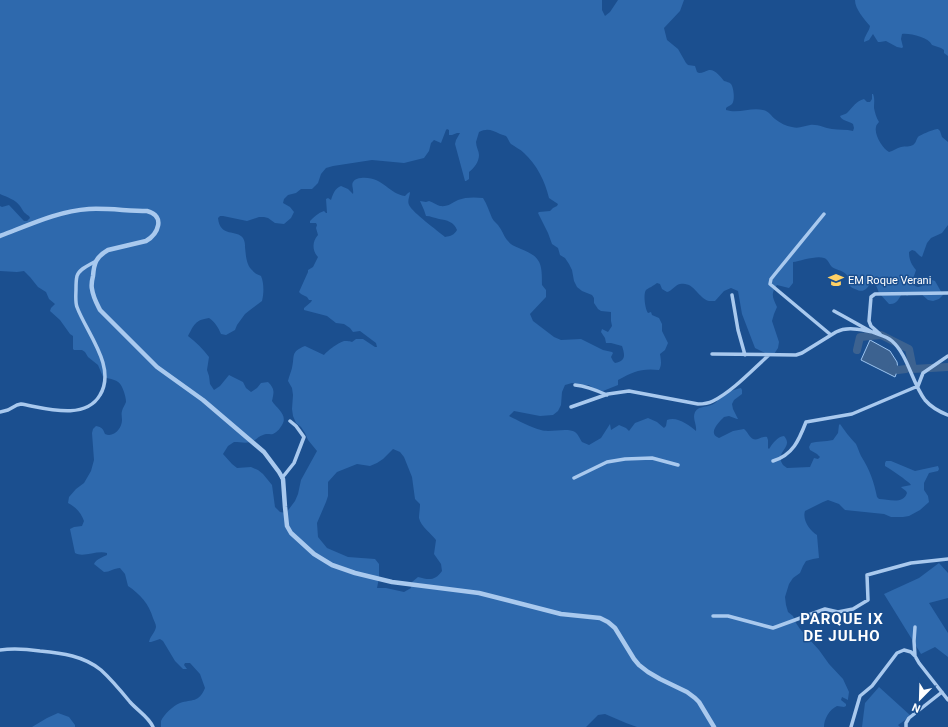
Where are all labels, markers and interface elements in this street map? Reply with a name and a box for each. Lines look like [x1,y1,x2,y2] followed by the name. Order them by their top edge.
[827,271,845,289] school or university icon: EM Roque Verani
[848,274,931,287] place label: EM Roque Verani
[800,610,884,645] district label: PARQUE IX DE JULHO
[900,679,940,719] north arrow
[910,700,922,715] text: N

